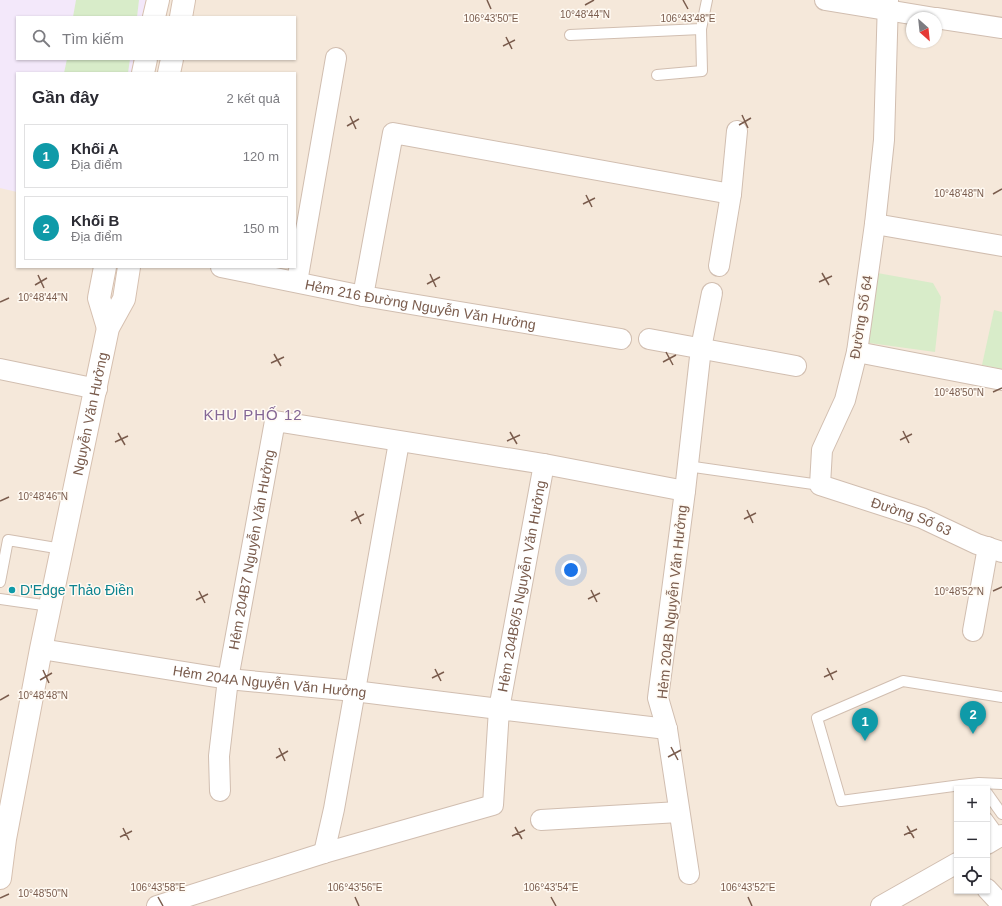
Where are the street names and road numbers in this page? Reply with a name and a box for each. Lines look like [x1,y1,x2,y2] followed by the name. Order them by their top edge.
[846,274,876,360] street label: Đường Số 64
[304,276,537,333] street label: Hẻm 216 Đường Nguyễn Văn Hưởng
[69,351,111,477] street label: Nguyễn Văn Hưởng
[225,448,278,651] street label: Hẻm 204B7 Nguyễn Văn Hưởng
[494,479,549,693] street label: Hẻm 204B6/5 Nguyễn Văn Hưởng
[869,494,954,539] street label: Đường Số 63
[654,504,690,700] street label: Hẻm 204B Nguyễn Văn Hưởng
[172,662,367,700] street label: Hẻm 204A Nguyễn Văn Hưởng

